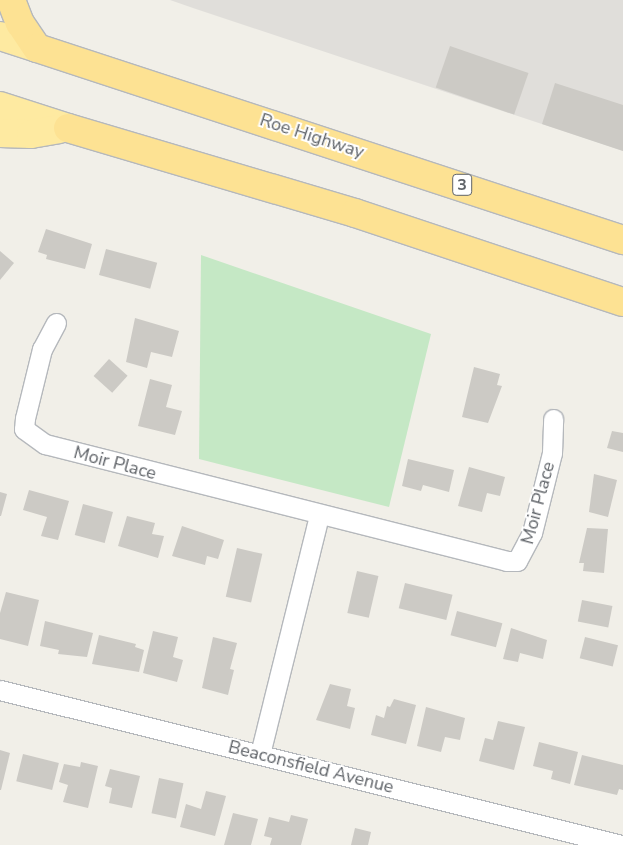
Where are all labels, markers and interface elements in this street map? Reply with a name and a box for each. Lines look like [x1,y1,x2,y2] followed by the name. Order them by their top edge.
[257,109,367,163] street label: Roe Highway
[452,172,472,198] road number: 3
[71,442,159,484] street label: Moir Place
[517,459,559,547] street label: Moir Place
[226,736,396,798] street label: Beaconsfield Avenue

